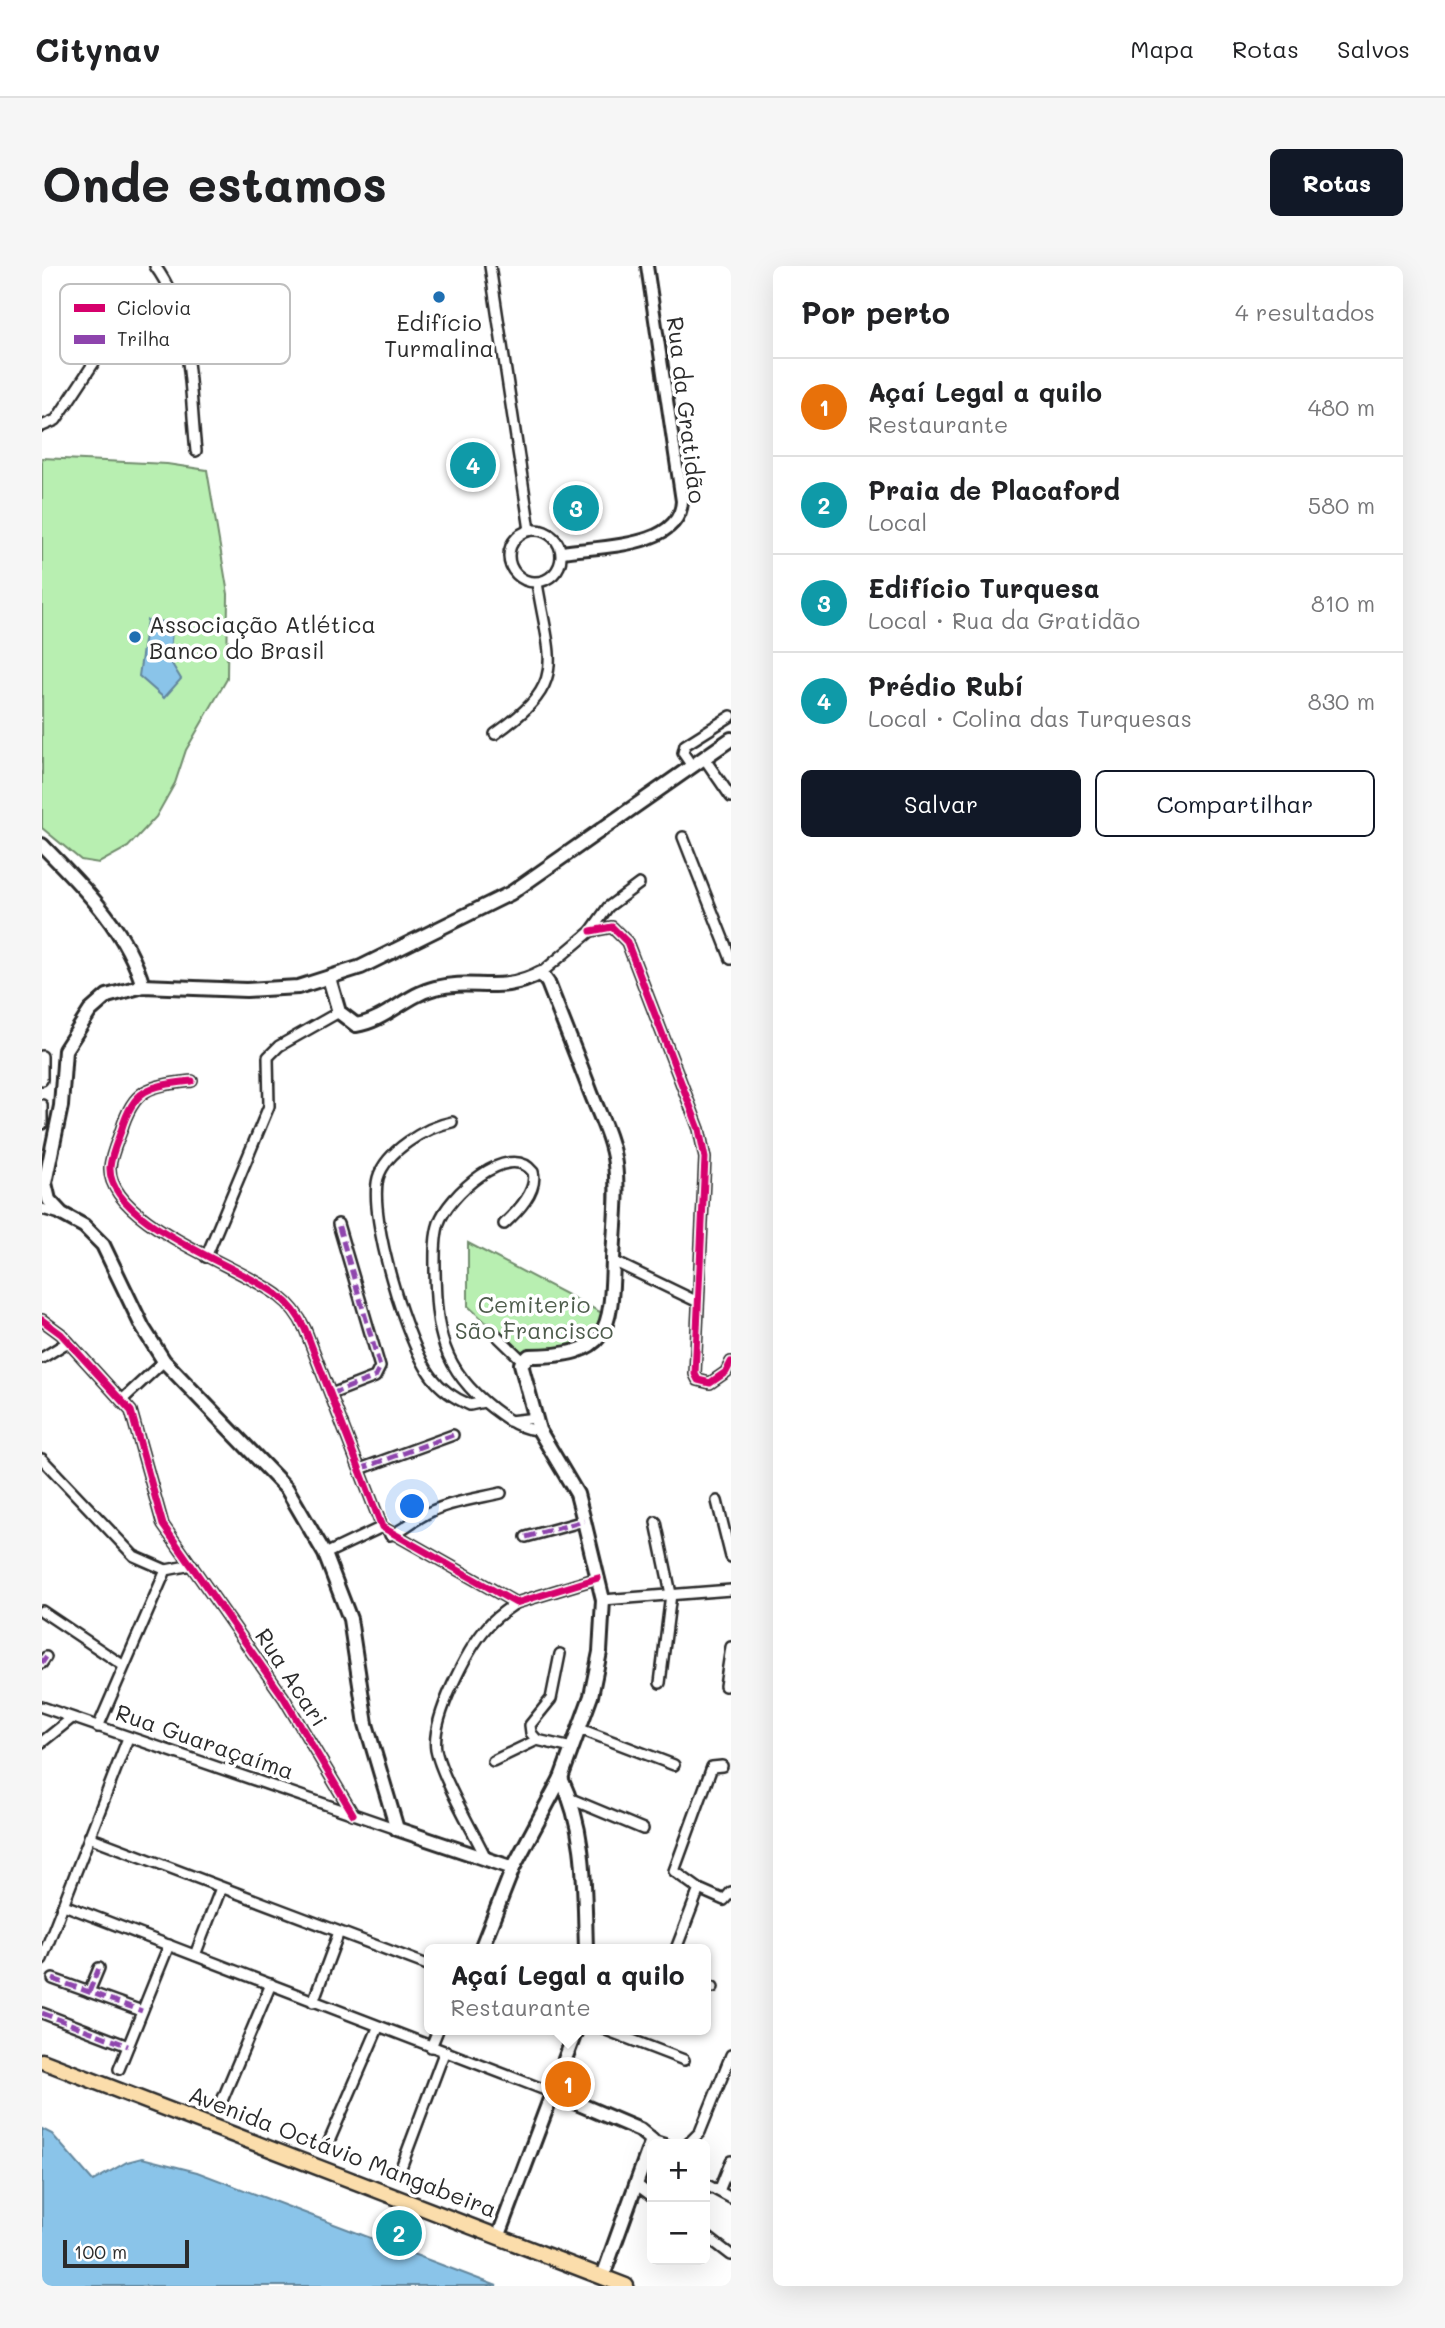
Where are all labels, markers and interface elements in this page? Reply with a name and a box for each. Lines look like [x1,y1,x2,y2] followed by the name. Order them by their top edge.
[35,27,160,70] text: Citynav
[1130,33,1194,64] text: Mapa
[1232,33,1299,64] text: Rotas
[1337,33,1410,64] text: Salvos
[1270,149,1403,216] button: Rotas
[42,151,387,214] text: Onde estamos
[60,284,290,364] legend
[431,289,447,305] marker: Edifício Turmalina
[801,292,950,332] text: Por perto
[117,295,191,320] text: Ciclovia
[1235,297,1375,327] text: 4 resultados
[384,307,494,363] place label: Edifício Turmalina
[661,315,713,505] street label: Rua da Gratidão
[117,326,170,351] text: Trilha
[868,375,1102,409] text: Açaí Legal a quilo
[819,392,829,422] text: 1
[1308,392,1375,422] text: 480 m
[868,409,1008,439] text: Restaurante
[450,439,496,491] pin: 4
[868,473,1120,507] text: Praia de Placaford
[553,482,599,534] pin: 3
[818,490,830,520] text: 2
[1308,490,1375,520] text: 580 m
[868,507,927,537] text: Local
[868,571,1100,605] text: Edifício Turquesa
[817,588,831,618] text: 3
[1311,588,1375,618] text: 810 m
[868,605,1140,635] text: Local · Rua da Gratidão
[149,609,376,665] place label: Associação Atlética Banco do Brasil
[127,629,143,645] marker: Associação Atlética Banco do Brasil
[868,669,1024,703] text: Prédio Rubí
[817,686,831,716] text: 4
[1308,686,1375,716] text: 830 m
[868,703,1192,733] text: Local · Colina das Turquesas
[801,770,1081,837] button: Salvar
[1095,770,1375,837] button: Compartilhar
[455,1289,613,1345] park label: Cemiterio São Francisco
[395,1489,429,1523] your location
[249,1622,335,1732] street label: Rua Acari
[112,1696,298,1786] street label: Rua Guaraçaíma
[424,1944,711,2035] popup
[450,1958,685,1992] text: Açaí Legal a quilo
[450,1992,591,2022] text: Restaurante
[545,2058,591,2110] pin: 1
[185,2078,501,2224] street label: Avenida Octávio Mangabeira
[647,2139,710,2265] map controls
[647,2139,710,2202] button: +
[647,2202,710,2265] button: −
[376,2207,422,2259] pin: 2
[63,2237,189,2269] scale bar
[74,2239,127,2264] text: 100 m

